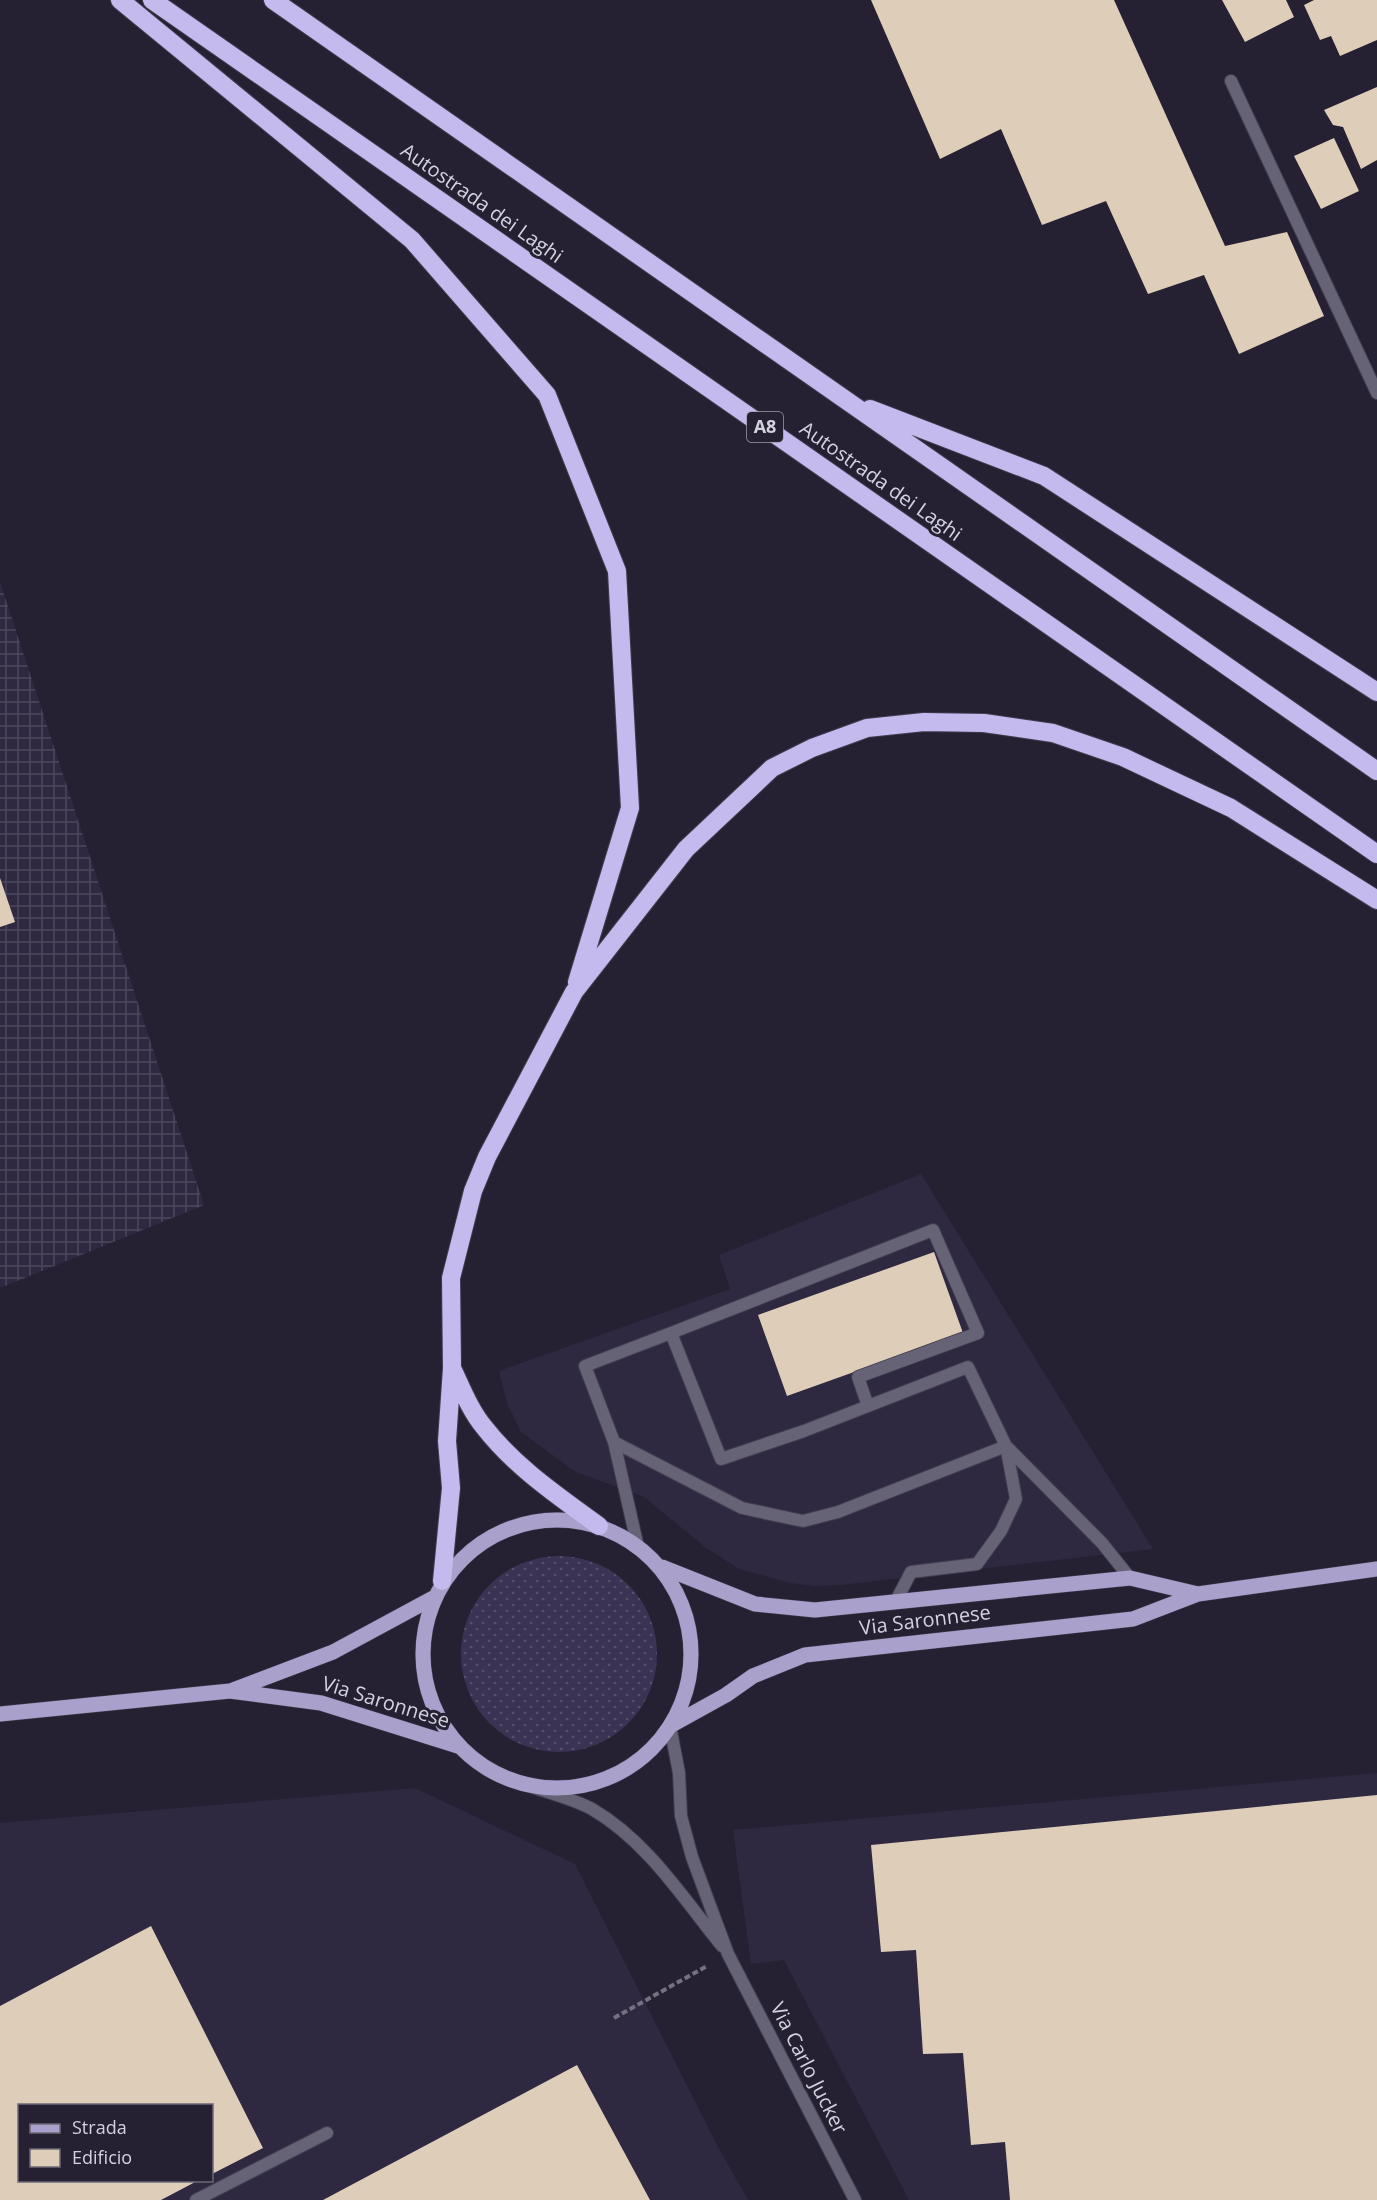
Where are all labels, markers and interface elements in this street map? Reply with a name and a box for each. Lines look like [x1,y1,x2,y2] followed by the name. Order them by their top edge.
[396,136,569,269] street label: Autostrada dei Laghi
[747,412,783,442] road number: A8
[795,414,968,547] street label: Autostrada dei Laghi
[858,1598,992,1641] street label: Via Saronnese
[319,1669,453,1734] street label: Via Saronnese
[765,1997,854,2138] street label: Via Carlo Jucker
[18,2104,213,2182] legend
[72,2115,127,2139] text: Strada
[72,2145,132,2169] text: Edificio

